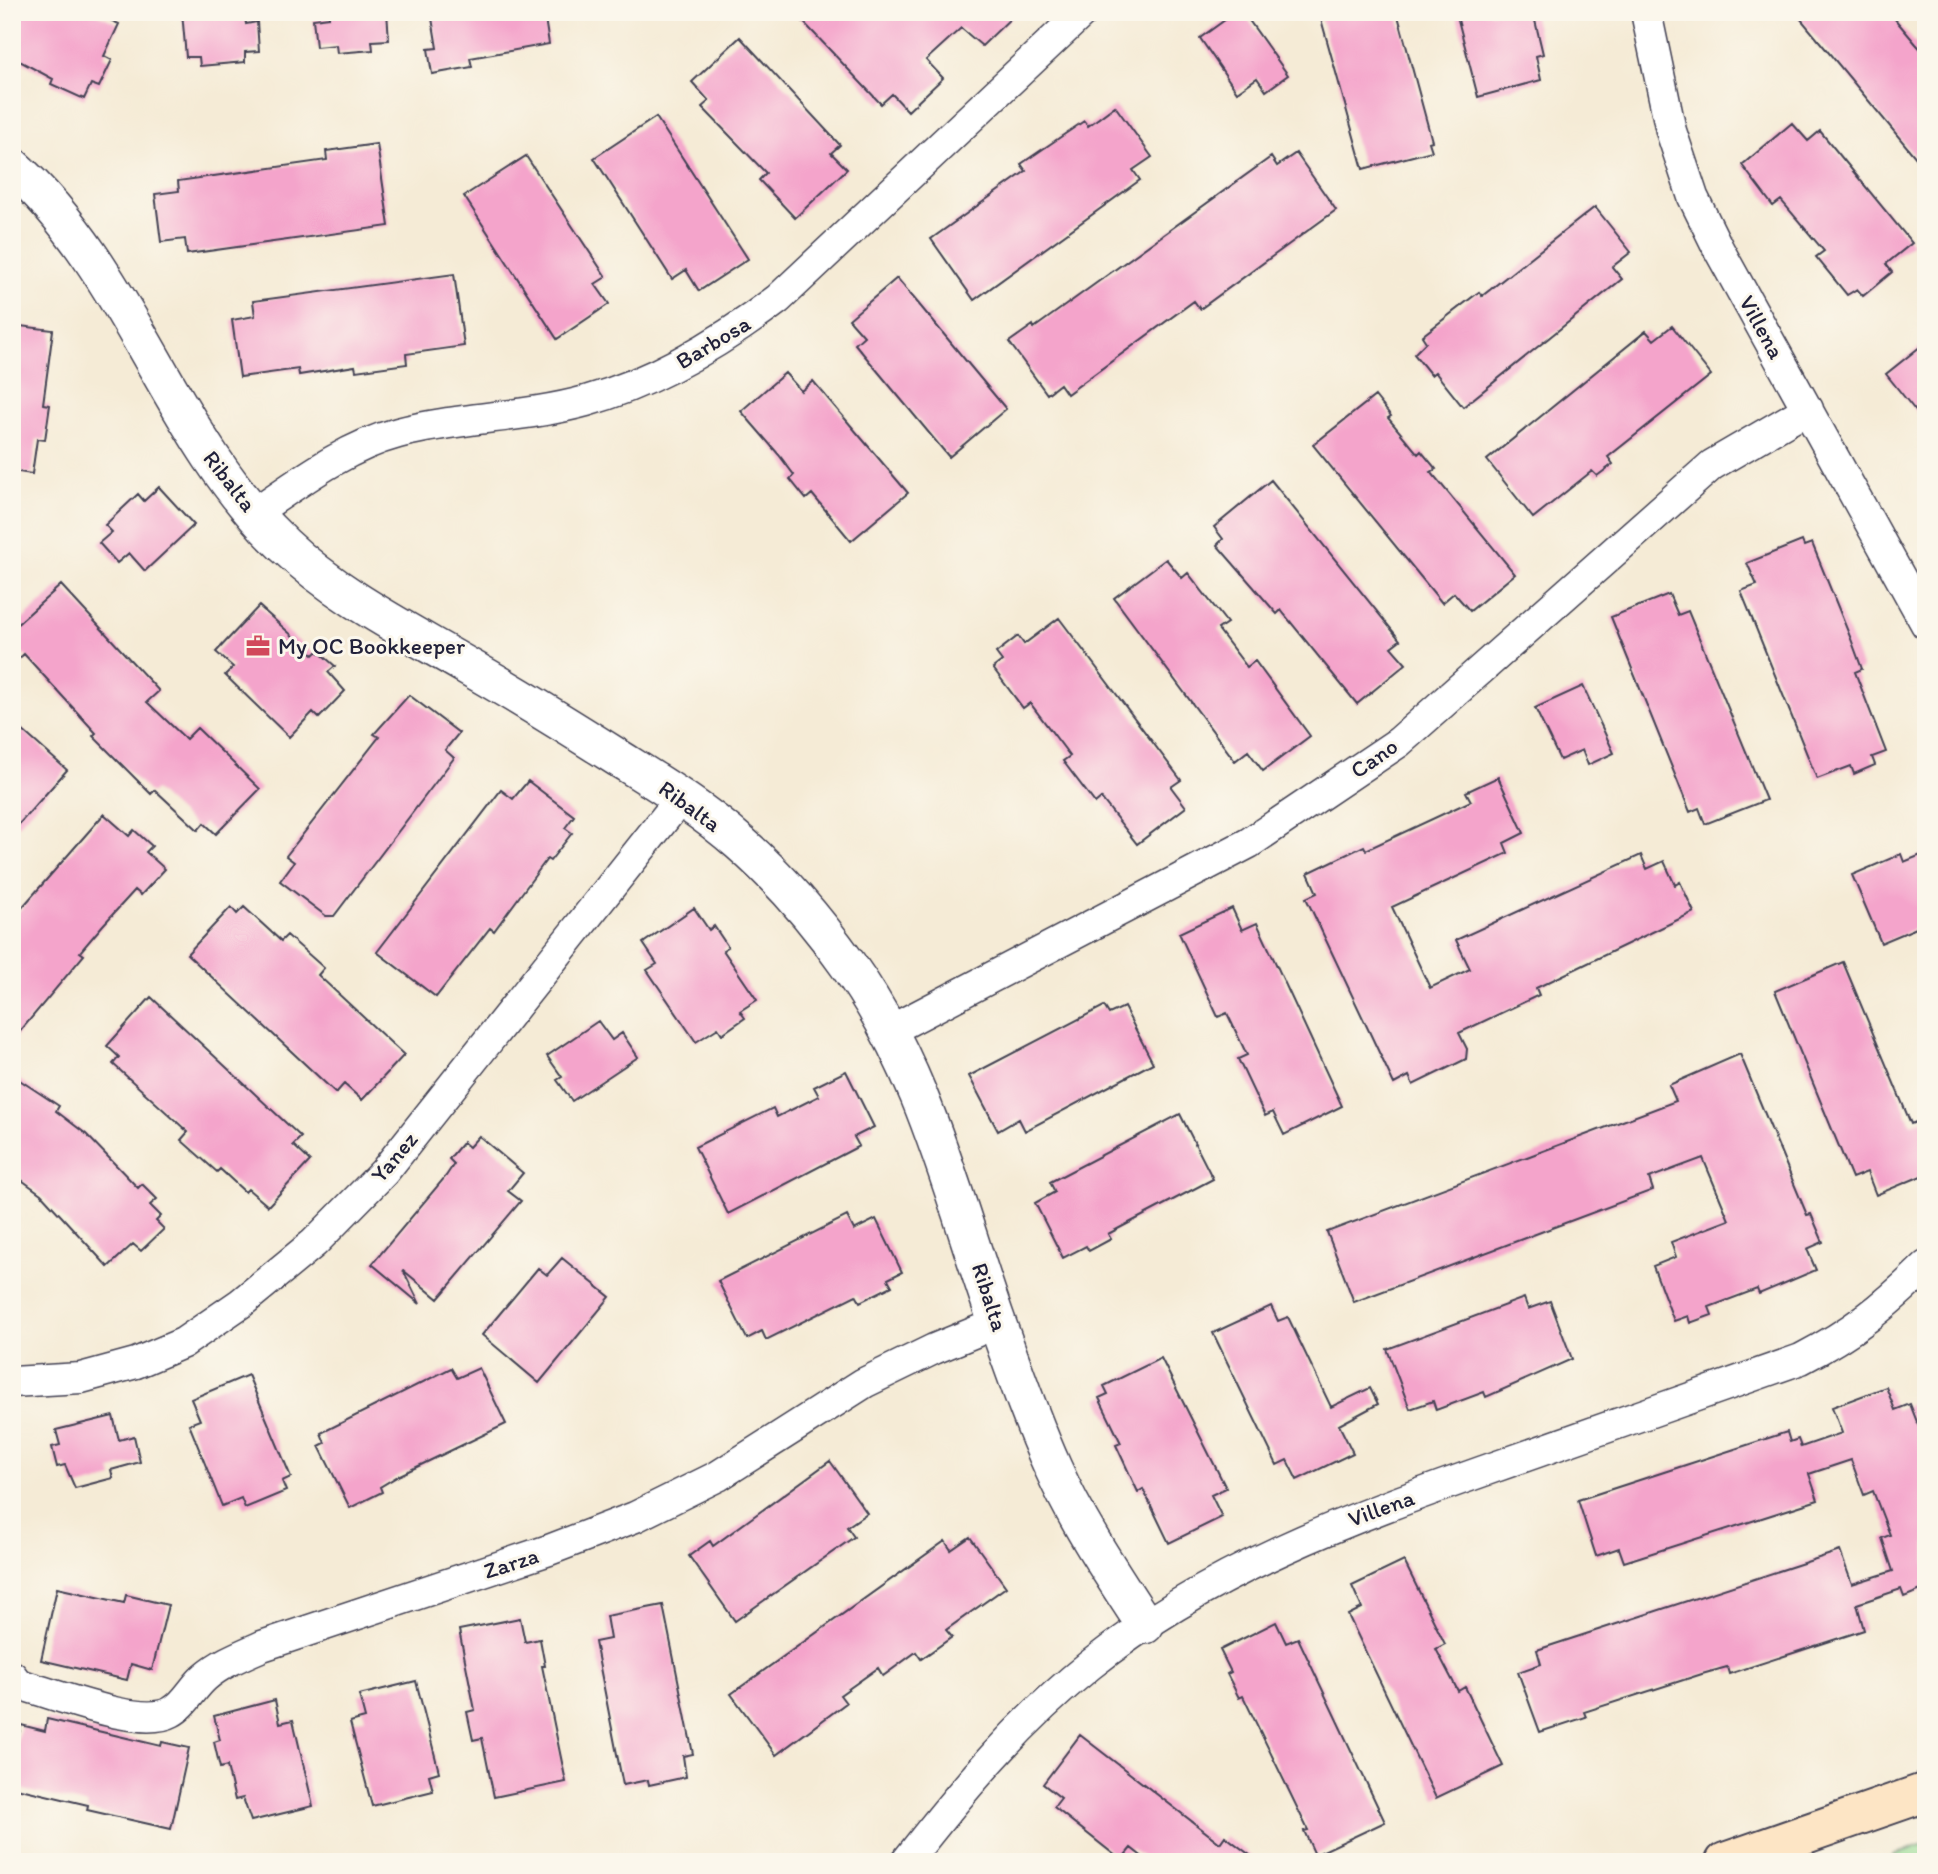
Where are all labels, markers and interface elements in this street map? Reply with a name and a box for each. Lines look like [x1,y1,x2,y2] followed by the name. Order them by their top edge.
[1733,290,1791,364] street label: Villena
[671,309,755,375] street label: Barbosa
[197,445,263,517] street label: Ribalta
[244,632,272,660] office icon: My OC Bookkeeper
[278,632,465,660] place label: My OC Bookkeeper
[1345,732,1403,784] street label: Cano
[653,774,727,838] street label: Ribalta
[365,1125,424,1188] street label: Yanez
[966,1259,1014,1335] street label: Ribalta
[1344,1483,1418,1533] street label: Villena
[480,1541,542,1585] street label: Zarza

